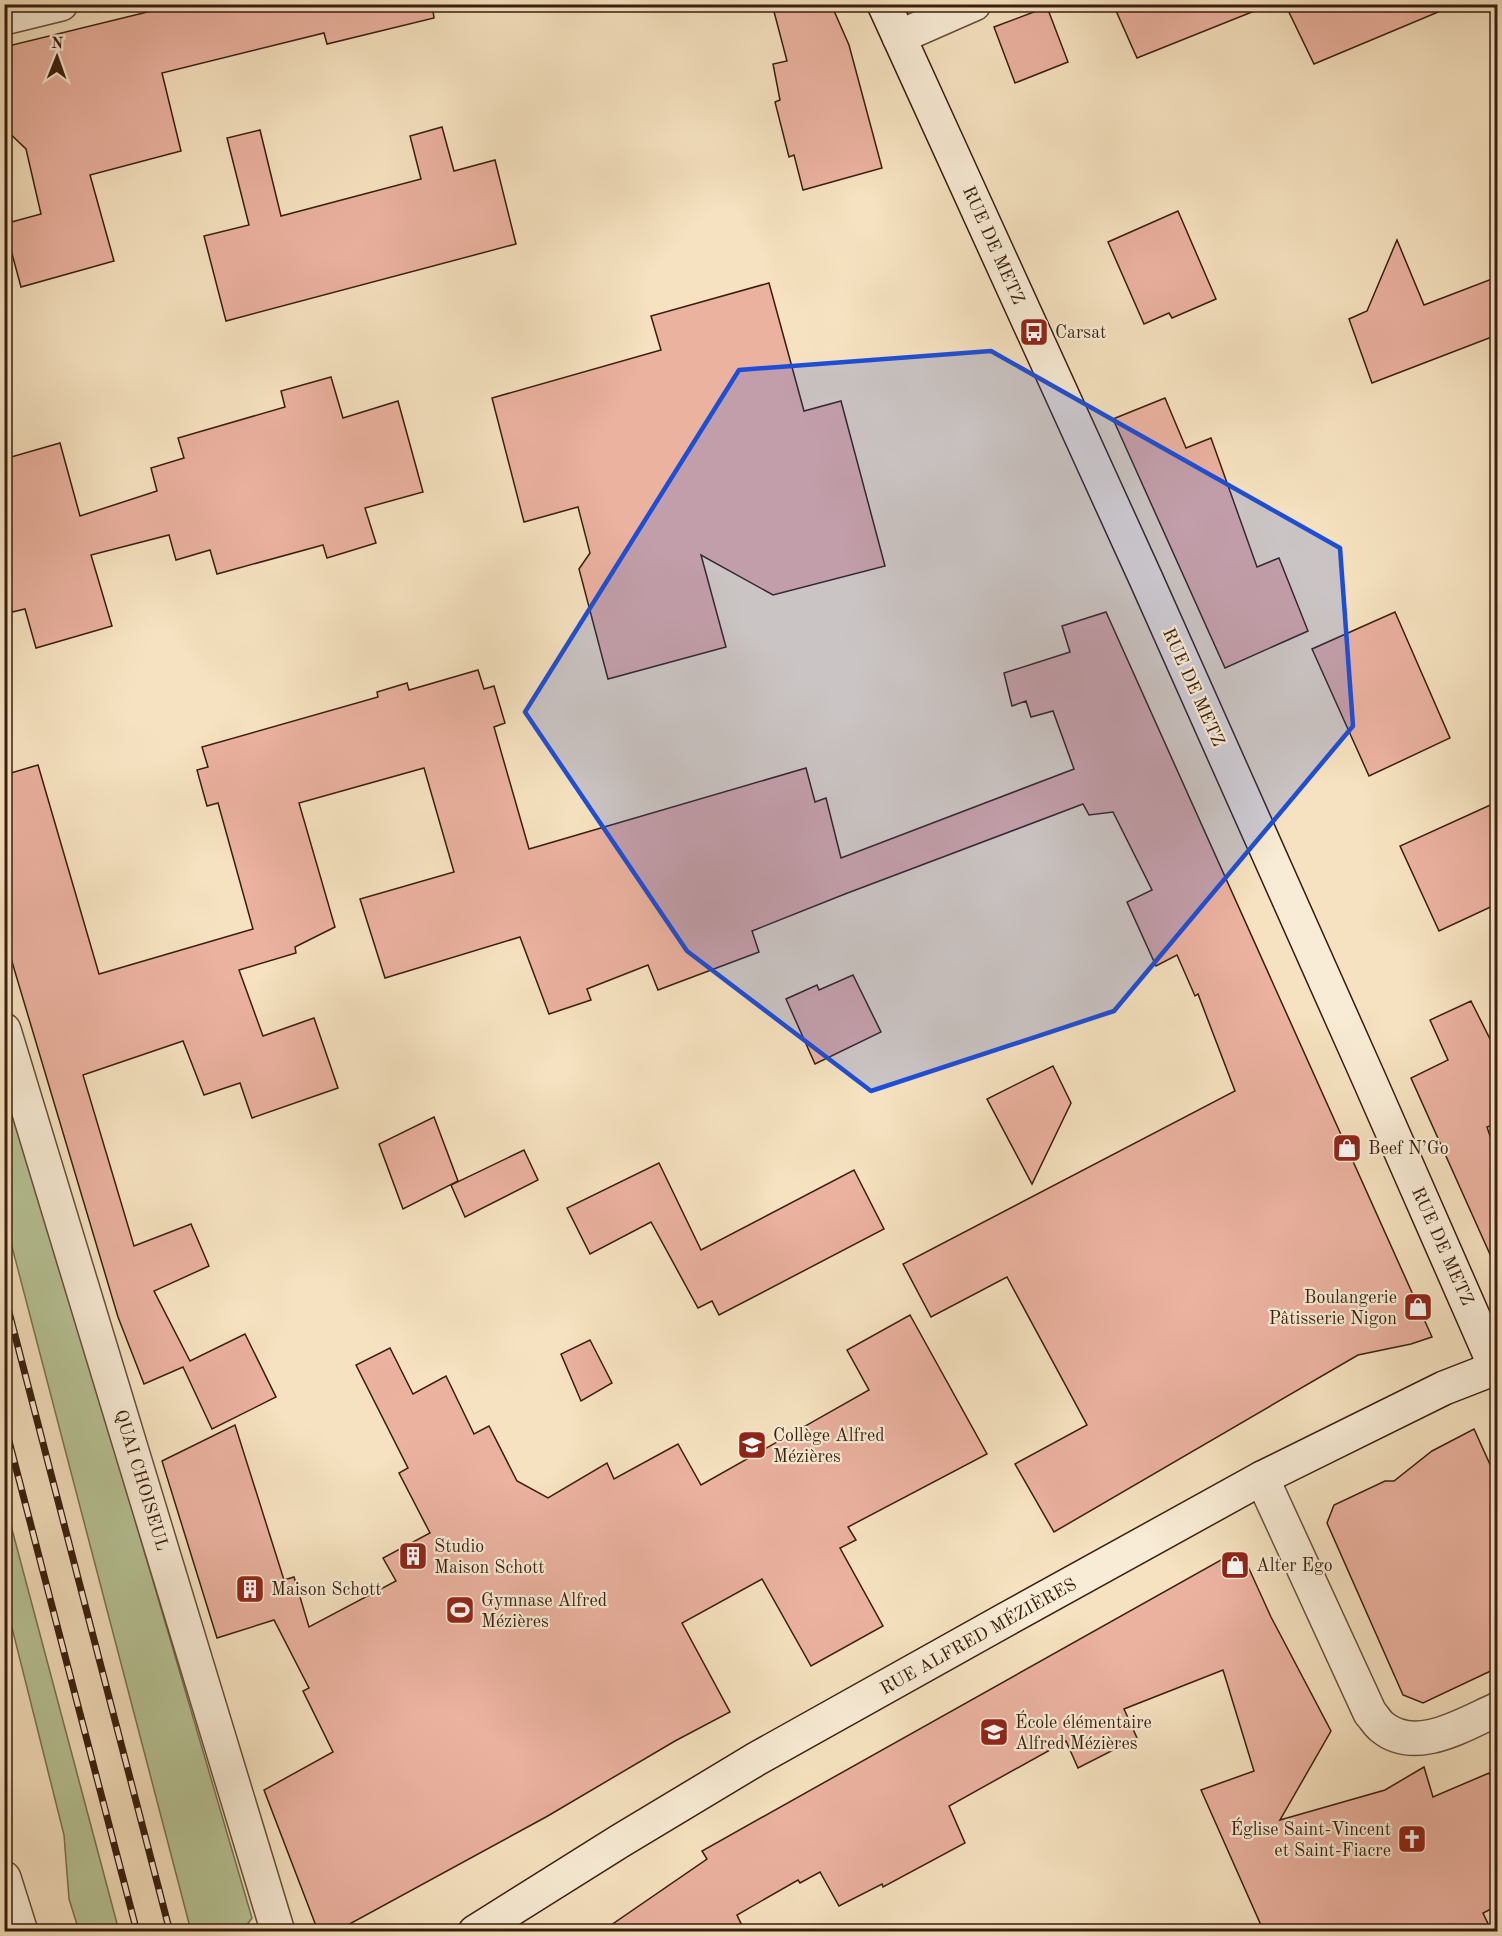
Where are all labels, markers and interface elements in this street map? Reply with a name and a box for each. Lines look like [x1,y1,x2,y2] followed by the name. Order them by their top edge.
[27,27,87,87] north arrow
[51,36,64,52] text: N
[959,184,1027,307] street label: RUE DE METZ
[1018,316,1050,348] bus stop icon: Carsat
[1055,324,1106,342] place label: Carsat
[1159,626,1227,749] street label: RUE DE METZ
[1331,1132,1363,1164] shop icon: Beef N’Go
[1368,1140,1449,1158] place label: Beef N’Go
[1408,1185,1476,1308] street label: RUE DE METZ
[1269,1289,1397,1328] place label: Boulangerie Pâtisserie Nigon
[1402,1291,1434,1323] shop icon: Boulangerie Pâtisserie Nigon
[111,1408,171,1553] street label: QUAI CHOISEUL
[773,1427,885,1466] place label: Collège Alfred Mézières
[736,1429,768,1461] school or university icon: Collège Alfred Mézières
[434,1538,545,1577] place label: Studio Maison Schott
[397,1540,429,1572] building icon: Studio Maison Schott
[1219,1549,1251,1581] shop icon: Alter Ego
[1256,1557,1333,1575] place label: Alter Ego
[875,1572,1080,1698] street label: RUE ALFRED MÉZIÈRES
[234,1573,266,1605] building icon: Maison Schott
[271,1581,382,1599] place label: Maison Schott
[481,1592,607,1631] place label: Gymnase Alfred Mézières
[444,1594,476,1626] sports icon: Gymnase Alfred Mézières
[1015,1710,1152,1753] place label: École élémentaire Alfred Mézières
[978,1716,1010,1748] school or university icon: École élémentaire Alfred Mézières
[1231,1817,1391,1860] place label: Église Saint-Vincent et Saint-Fiacre
[1396,1823,1428,1855] church icon: Église Saint-Vincent et Saint-Fiacre

